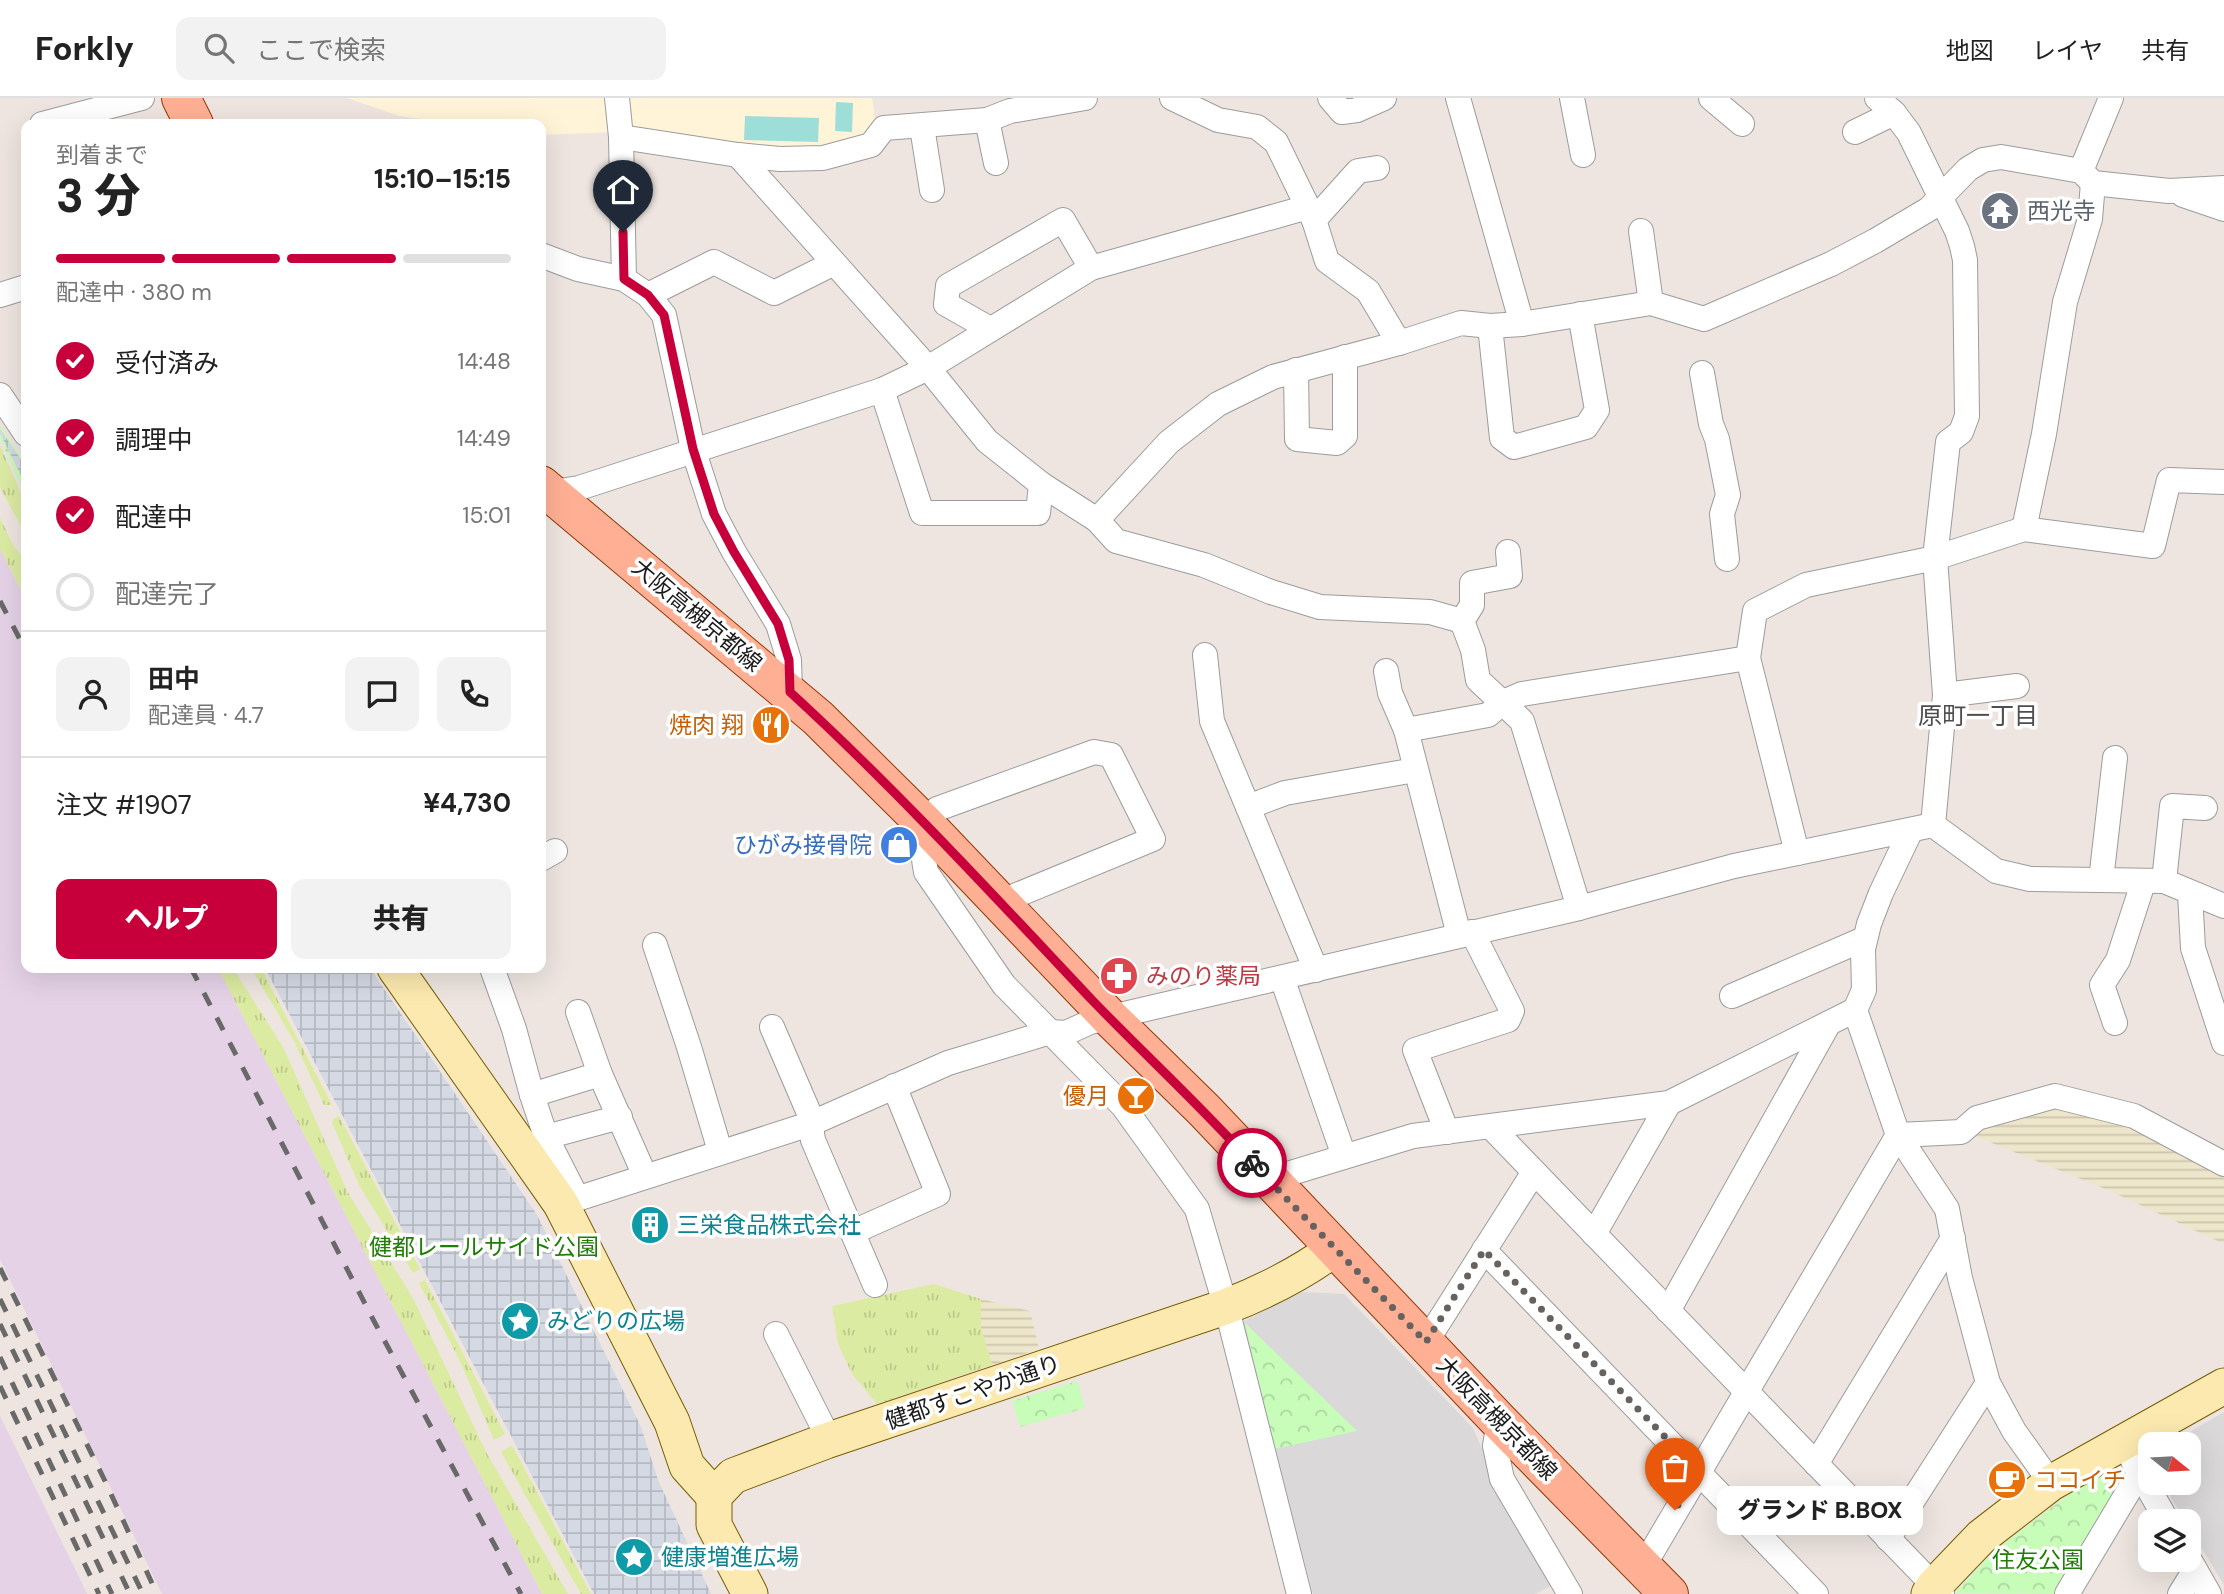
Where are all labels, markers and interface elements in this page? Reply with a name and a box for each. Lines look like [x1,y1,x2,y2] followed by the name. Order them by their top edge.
[176,17,666,80] search box
[35,27,134,70] text: Forkly
[200,29,238,67] icon: search
[256,33,386,67] text: ここで検索
[1946,35,1994,66] text: 地図
[2032,35,2103,66] text: レイヤ
[2141,35,2189,66] text: 共有
[56,140,148,170] text: 到着まで
[593,160,653,232] pin
[374,162,511,196] text: 15:10–15:15
[56,166,140,226] text: 3 分
[604,171,642,209] icon: home
[1979,190,2021,232] temple icon: 西光寺
[2027,196,2096,226] place label: 西光寺
[56,277,212,307] text: 配達中 · 380 m
[56,342,94,380] icon: check
[115,346,219,380] text: 受付済み
[457,346,511,376] text: 14:48
[56,419,94,457] icon: check
[115,423,193,457] text: 調理中
[457,423,511,453] text: 14:49
[56,496,94,534] icon: check
[115,500,193,534] text: 配達中
[462,500,511,530] text: 15:01
[626,552,768,678] street label: 大阪高槻京都線
[115,577,219,611] text: 配達完了
[56,657,130,731] button: person
[345,657,419,731] button: chat
[437,657,511,731] button: phone
[148,662,200,696] text: 田中
[148,700,264,730] text: 配達員 · 4.7
[1918,700,2038,731] district label: 原町一丁目
[750,704,792,746] restaurant icon: 焼肉 翔
[669,710,744,740] place label: 焼肉 翔
[423,786,511,820] text: ¥4,730
[56,788,192,822] text: 注文 #1907
[878,824,920,866] shop icon: ひがみ接骨院
[734,830,872,860] place label: ひがみ接骨院
[56,879,277,959] button: ヘルプ
[291,879,511,959] button: 共有
[1098,955,1140,997] pharmacy icon: みのり薬局
[1146,961,1261,991] place label: みのり薬局
[1115,1075,1157,1117] bar icon: 優月
[1063,1081,1109,1111] place label: 優月
[1217,1128,1287,1198] courier
[1233,1144,1271,1182] icon: bike
[629,1204,671,1246] building icon: 三栄食品株式会社
[677,1210,861,1240] place label: 三栄食品株式会社
[369,1232,599,1262] park label: 健都レールサイド公園
[499,1300,541,1342] place icon: みどりの広場
[547,1306,685,1336] place label: みどりの広場
[881,1348,1065,1436] street label: 健都すこやか通り
[1430,1350,1564,1486] street label: 大阪高槻京都線
[2138,1432,2202,1494] north arrow
[2138,1432,2201,1572] map controls
[1645,1438,1705,1510] pin
[1656,1449,1694,1487] icon: bag
[1986,1459,2028,1501] cafe icon: ココイチ
[2034,1465,2126,1495] place label: ココイチ
[1717,1486,1924,1534] callout: グランド B.BOX
[1737,1495,1903,1525] text: グランド B.BOX
[2138,1509,2201,1572] button: layers
[613,1536,655,1578] place icon: 健康増進広場
[661,1542,799,1572] place label: 健康増進広場
[1992,1545,2084,1575] park label: 住友公園

